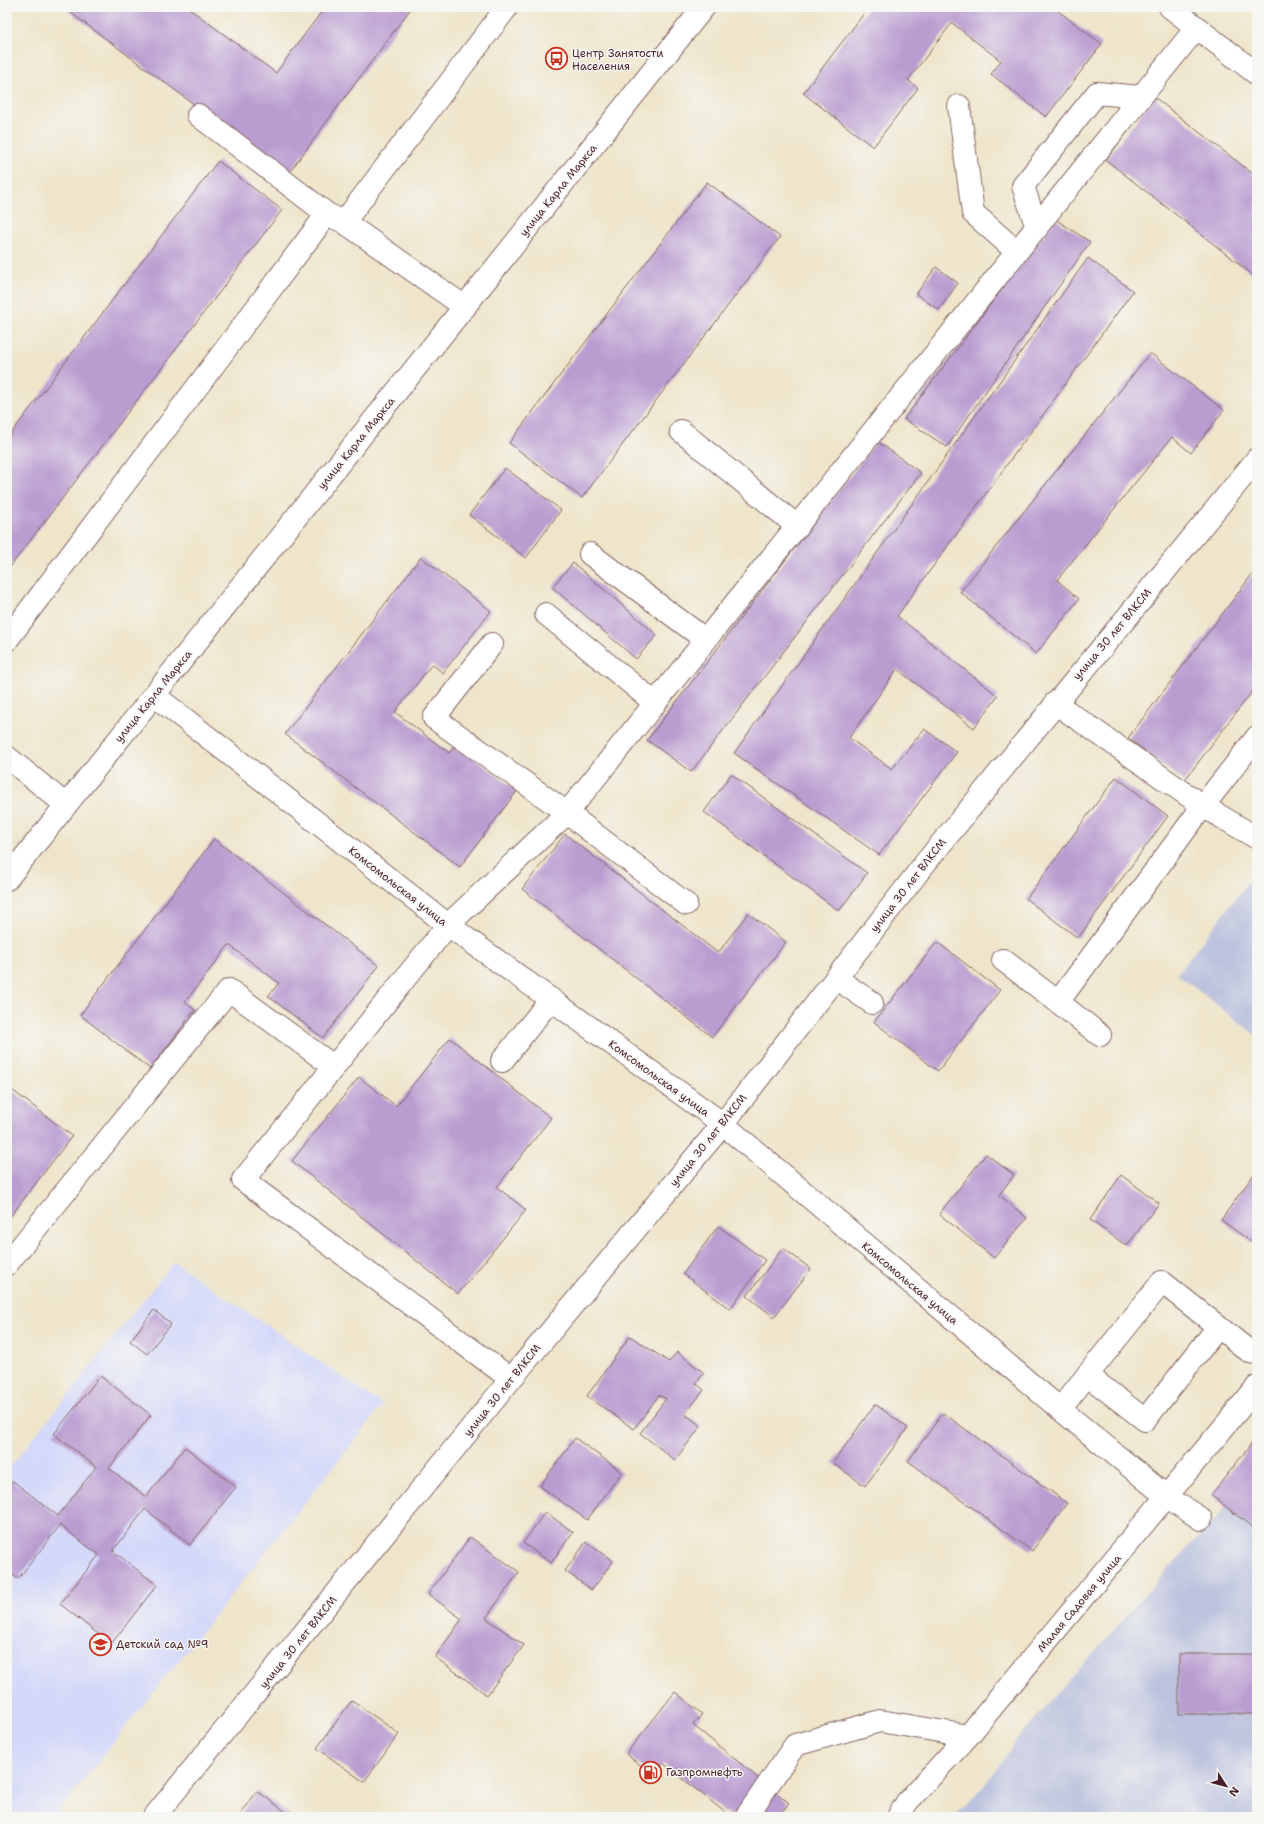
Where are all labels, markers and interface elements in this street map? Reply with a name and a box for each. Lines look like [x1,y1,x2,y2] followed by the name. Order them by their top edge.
[544,46,570,72] bus stop icon: Центр Занятости Населения
[572,46,663,74] place label: Центр Занятости Населения
[516,141,601,240] street label: улица Карла Маркса
[314,394,399,493] street label: улица Карла Маркса
[1070,585,1155,683] street label: улица 30 лет ВЛКСМ
[111,647,196,746] street label: улица Карла Маркса
[867,835,950,935] street label: улица 30 лет ВЛКСМ
[345,843,450,930] street label: Комсомольская улица
[605,1037,712,1120] street label: Комсомольская улица
[666,1091,751,1190] street label: улица 30 лет ВЛКСМ
[858,1239,961,1328] street label: Комсомольская улица
[460,1341,545,1440] street label: улица 30 лет ВЛКСМ
[1034,1551,1125,1655] street label: Малая Садовая улица
[256,1593,341,1692] street label: улица 30 лет ВЛКСМ
[87,1631,113,1657] school or university icon: Детский сад №9
[116,1637,209,1652] place label: Детский сад №9
[637,1759,663,1785] fuel station icon: Газпромнефть
[666,1765,743,1780] place label: Газпромнефть
[1206,1766,1246,1806] north arrow
[1225,1784,1242,1800] text: N

